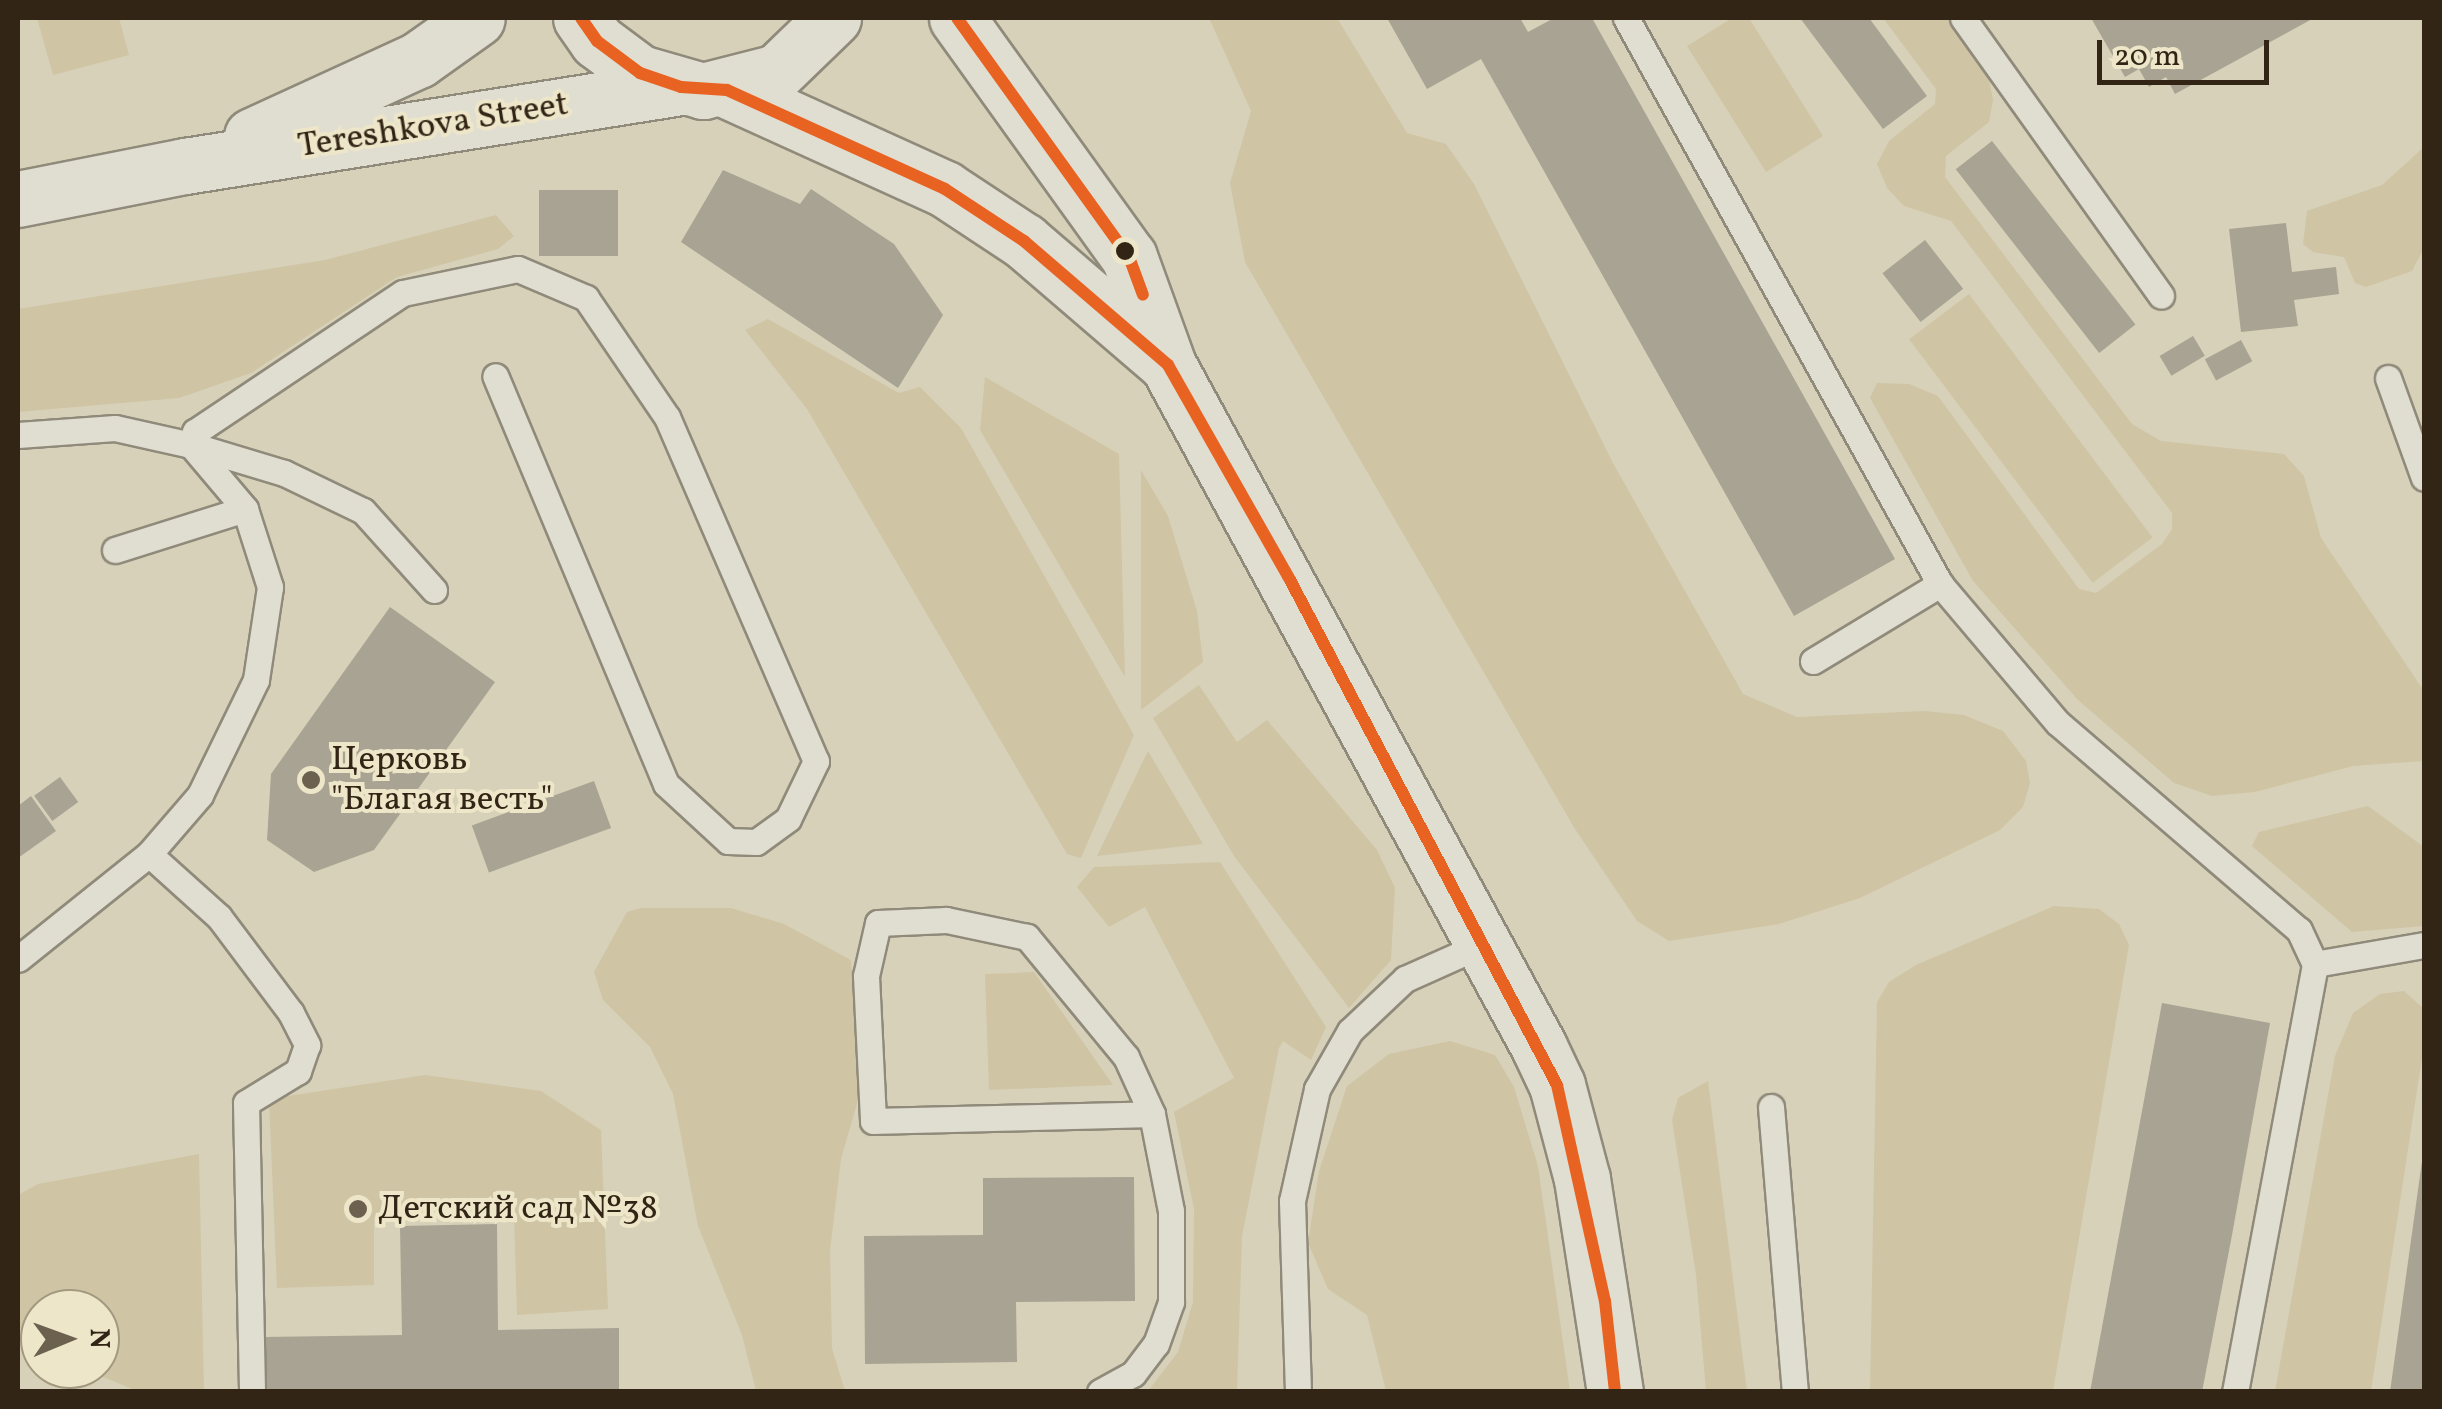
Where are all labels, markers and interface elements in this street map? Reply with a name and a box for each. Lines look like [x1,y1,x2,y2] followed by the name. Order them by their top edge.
[2102,20,2274,82] scale bar
[2114,36,2180,78] text: 20 m
[295,84,571,168] street label: Tereshkova Street
[1115,241,1135,261] unlabelled marker
[331,739,553,821] place label: Церковь "Благая весть"
[300,769,322,791] marker: Церковь "Благая весть"
[378,1188,658,1230] place label: Детский сад №38
[347,1198,369,1220] marker: Детский сад №38
[20,1289,120,1389] north arrow
[79,1328,118,1349] text: N

